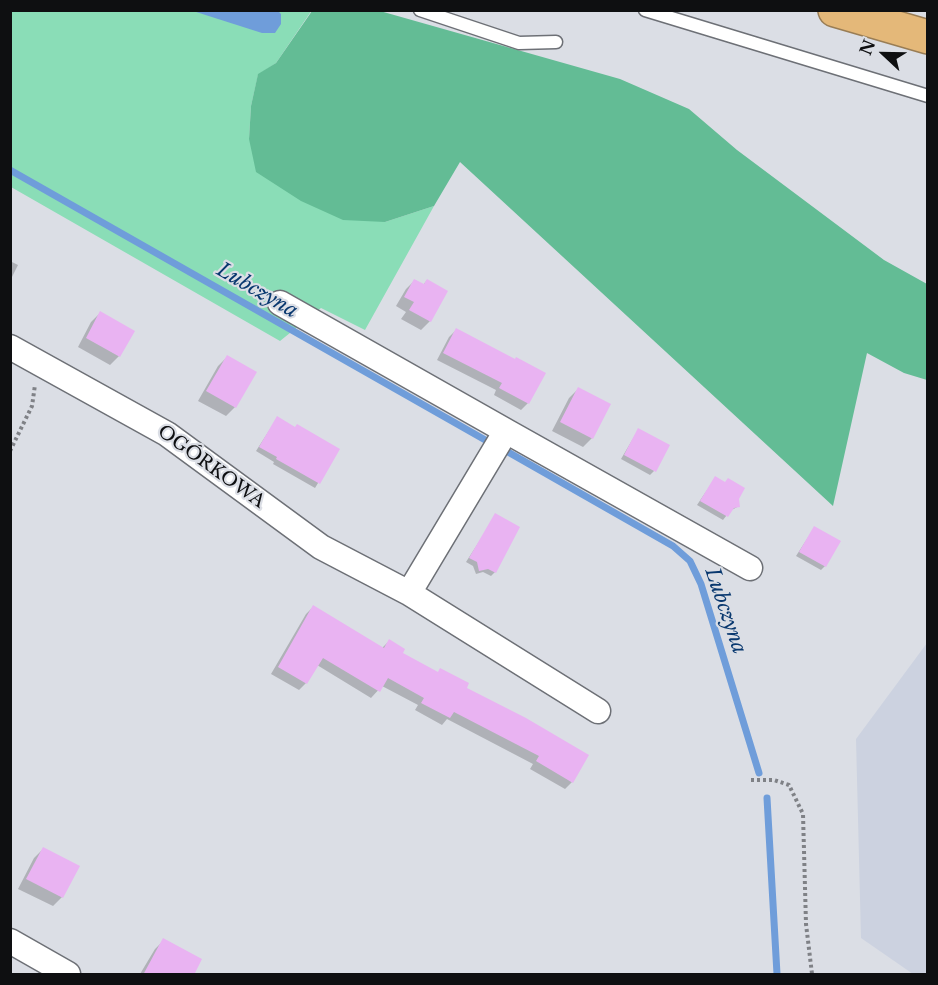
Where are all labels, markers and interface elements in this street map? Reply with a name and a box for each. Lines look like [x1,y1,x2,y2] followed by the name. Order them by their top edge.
[854,24,914,84] north arrow
[855,37,879,58] text: N
[212,258,302,324] water label: Lubczyna
[153,421,269,513] street label: OGÓRKOWA
[699,565,751,657] water label: Lubczyna

